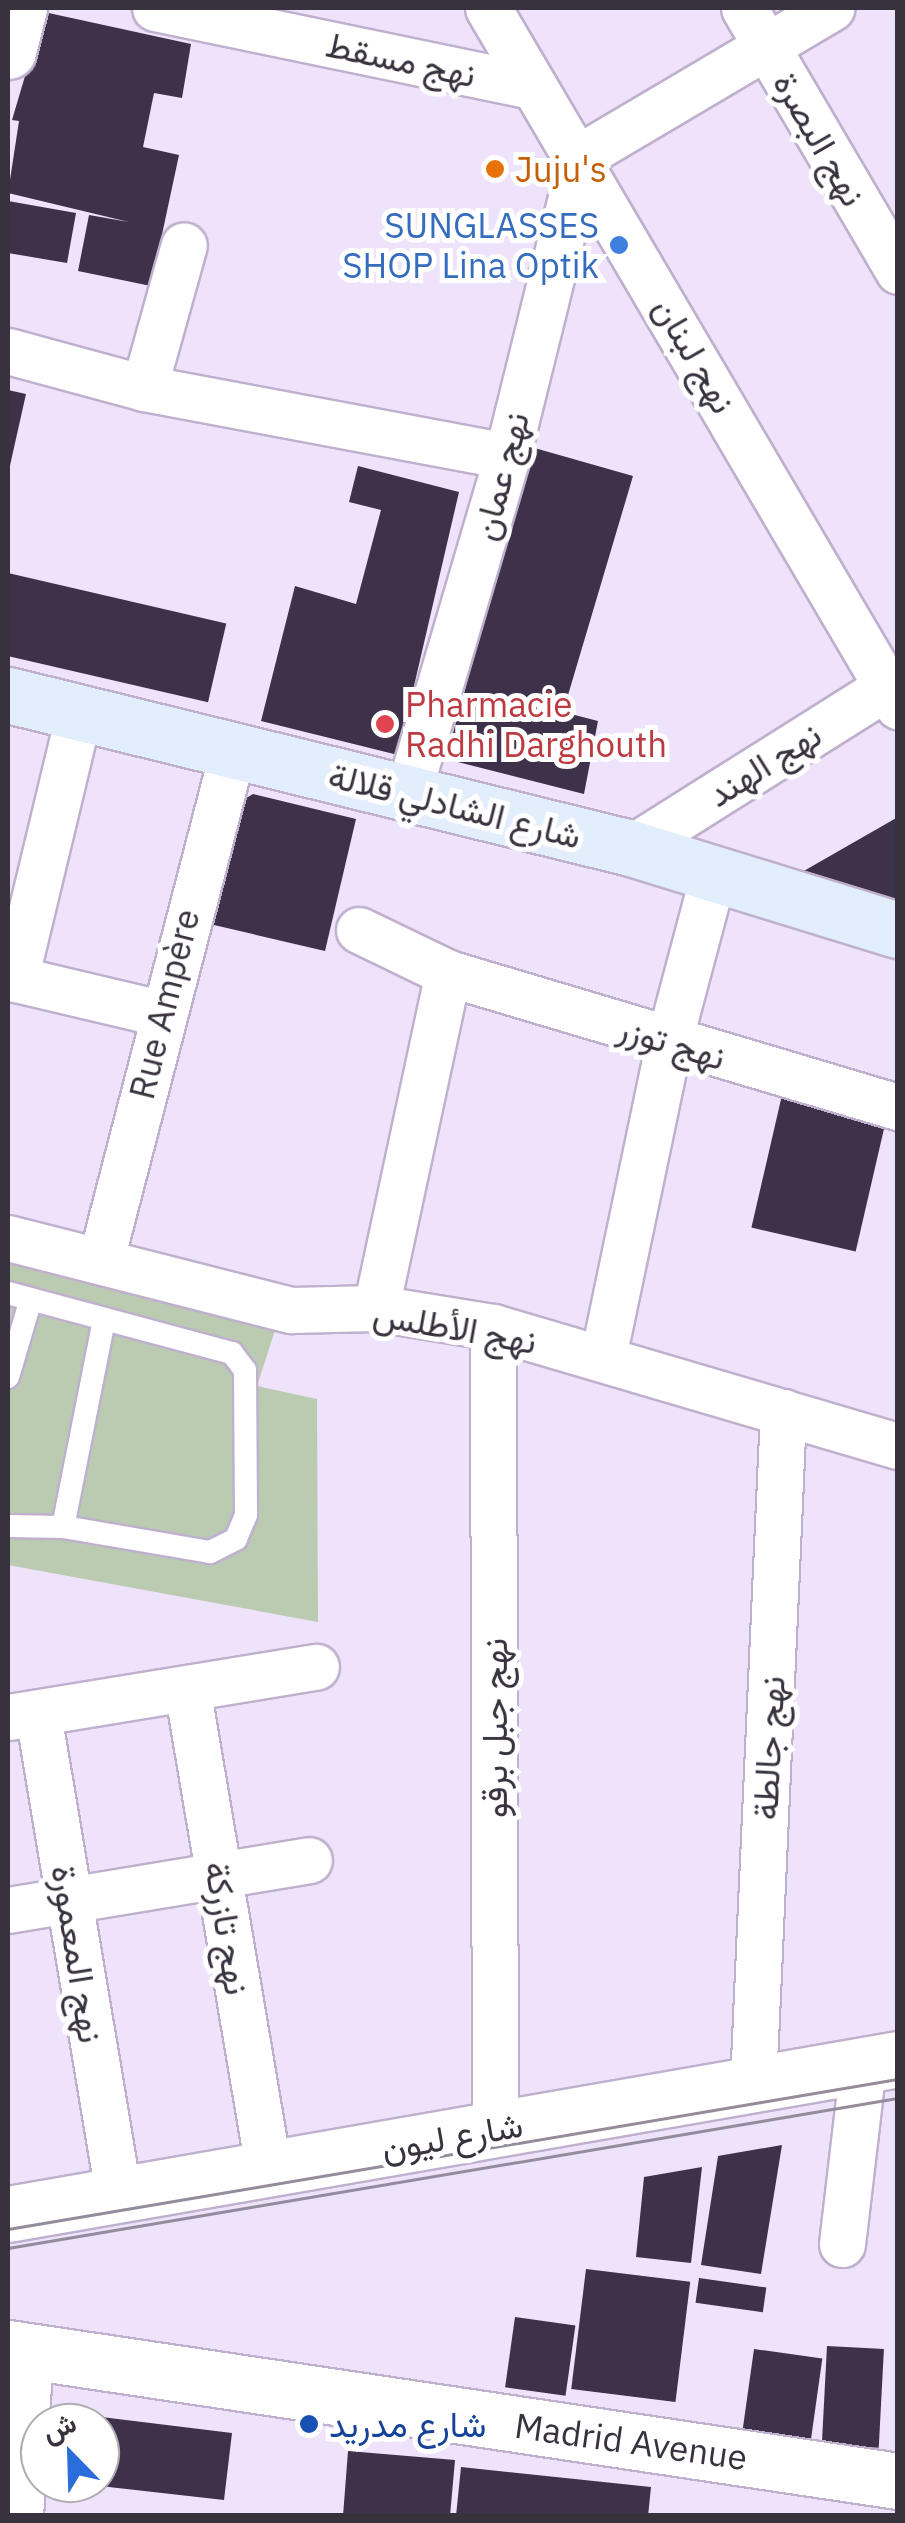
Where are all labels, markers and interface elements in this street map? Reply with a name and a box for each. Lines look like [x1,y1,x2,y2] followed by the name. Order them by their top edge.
[322,23,480,95] street label: نهج مسقط
[765,65,875,213] street label: نهج البصرة
[515,148,607,190] place label: Juju's
[484,158,506,180] marker: Juju's
[342,204,599,286] place label: SUNGLASSES SHOP Lina Optik
[608,234,630,256] marker: SUNGLASSES SHOP Lina Optik
[645,290,745,420] street label: نهج لبنان
[463,407,537,545] street label: نهج عمان
[405,683,667,765] place label: Pharmacie Radhi Darghouth
[374,713,396,735] marker: Pharmacie Radhi Darghouth
[700,713,828,815] street label: نهج الهند
[324,753,586,857] street label: شارع الشادلي قلالة
[120,905,208,1103] street label: Rue Ampère
[614,1006,730,1078] street label: نهج توزر
[370,1292,540,1362] street label: نهج الأطلس
[473,1638,515,1818] street label: نهج جبل برقو
[743,1675,793,1821] street label: نهج جالطة
[197,1858,259,1998] street label: نهج تازركة
[43,1862,113,2046] street label: نهج المعمورة
[378,2103,526,2169] street label: شارع ليون
[20,2403,120,2503] north arrow
[36,2403,82,2450] text: ش
[329,2403,486,2445] place label: شارع مدريد
[512,2404,750,2478] street label: Madrid Avenue
[298,2413,320,2435] marker: شارع مدريد

